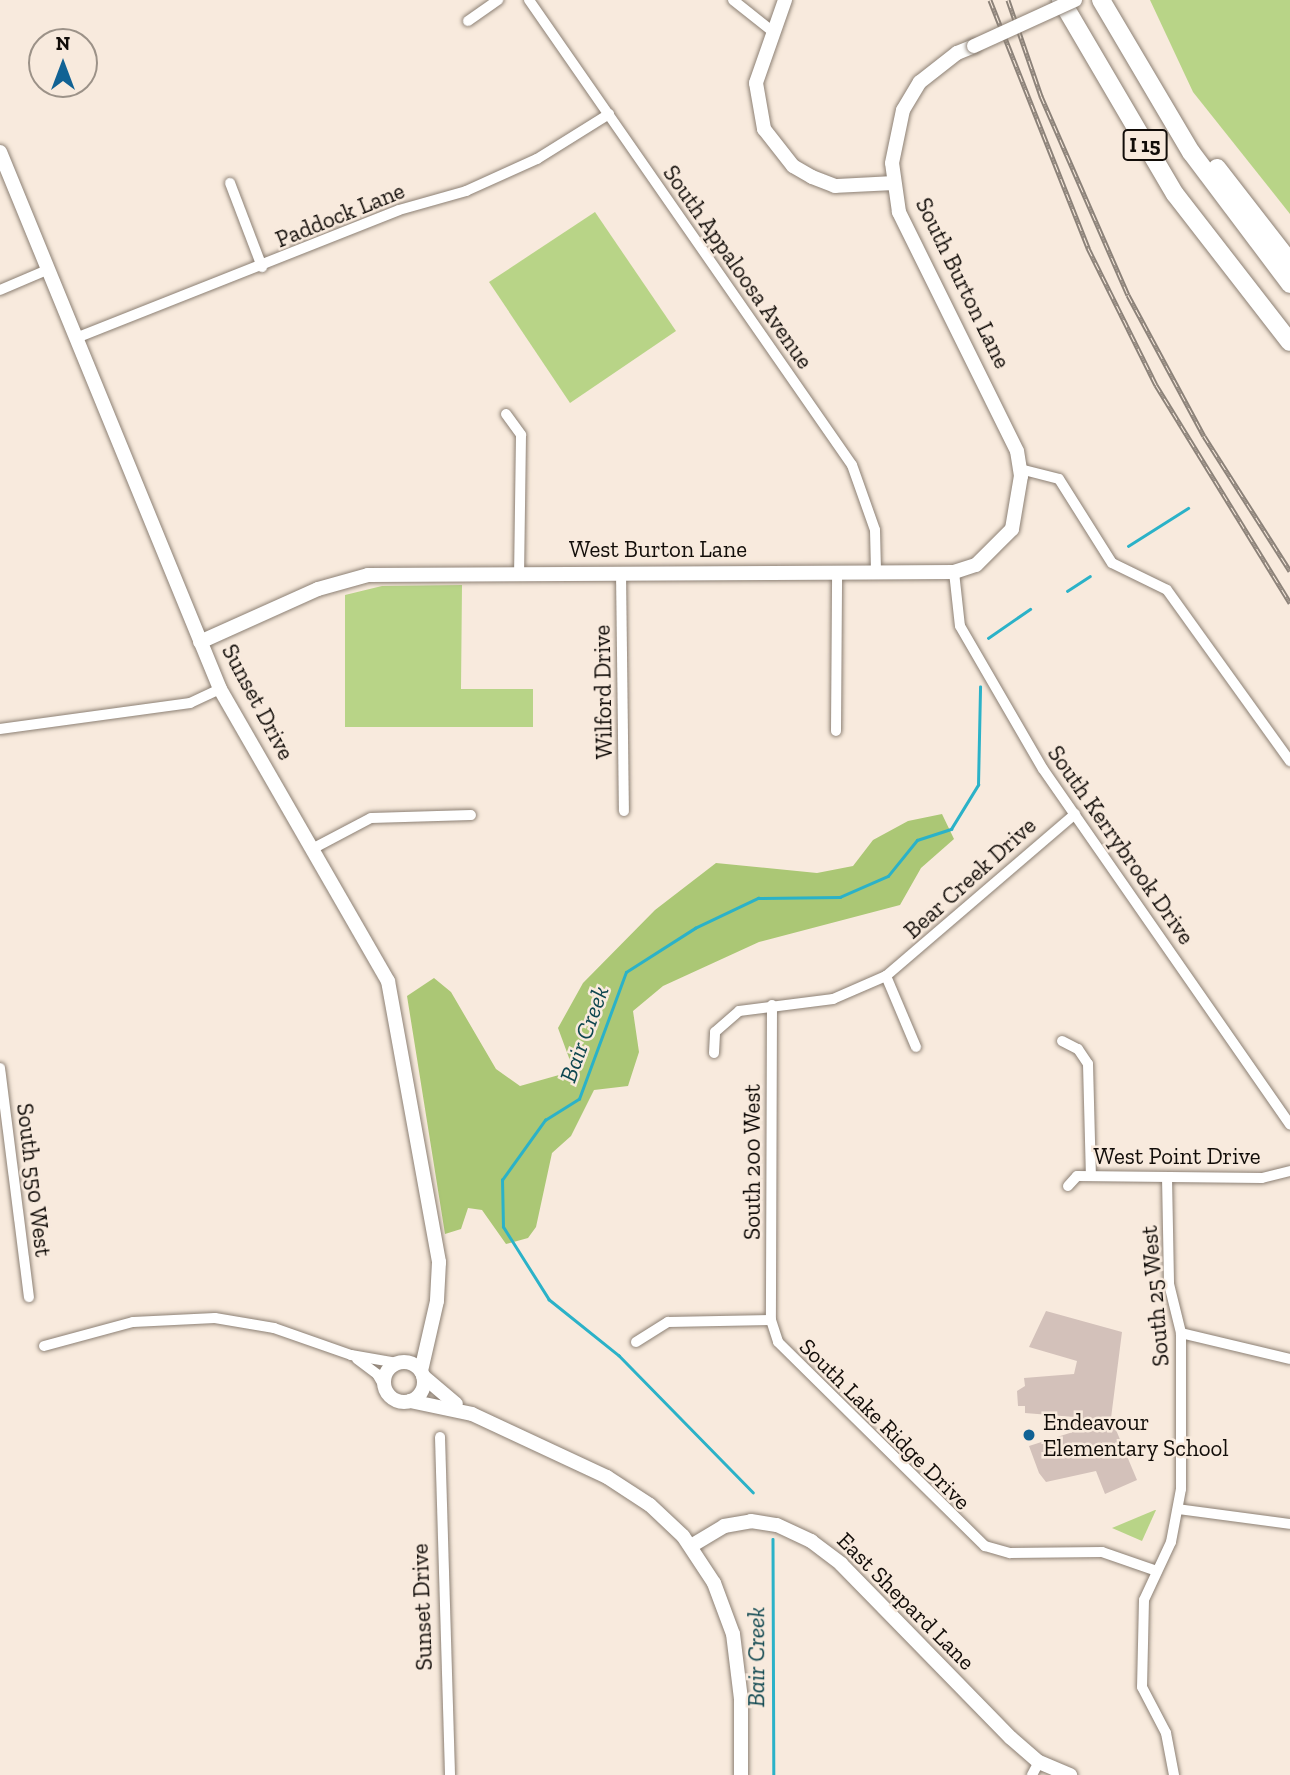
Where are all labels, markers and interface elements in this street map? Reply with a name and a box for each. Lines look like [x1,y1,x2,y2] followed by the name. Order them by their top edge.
[28,28,98,98] north arrow
[56,32,70,55] text: N
[1122,128,1168,162] road number: I 15
[657,159,819,375] street label: South Appaloosa Avenue
[271,177,409,253] street label: Paddock Lane
[910,193,1016,373] street label: South Burton Lane
[569,535,747,563] street label: West Burton Lane
[588,625,618,759] street label: Wilford Drive
[216,639,300,765] street label: Sunset Drive
[1042,740,1200,950] street label: South Kerrybrook Drive
[898,811,1042,945] street label: Bear Creek Drive
[553,982,615,1086] water label: Bair Creek
[738,1084,766,1240] street label: South 200 West
[11,1101,57,1259] street label: South 550 West
[1093,1142,1261,1170] street label: West Point Drive
[1135,1224,1175,1368] street label: South 25 West
[794,1333,976,1515] street label: South Lake Ridge Drive
[1043,1408,1229,1462] place label: Endeavour Elementary School
[1021,1427,1037,1443] marker: Endeavour Elementary School
[831,1526,981,1676] street label: East Shepard Lane
[406,1543,438,1671] street label: Sunset Drive
[742,1607,770,1707] water label: Bair Creek

